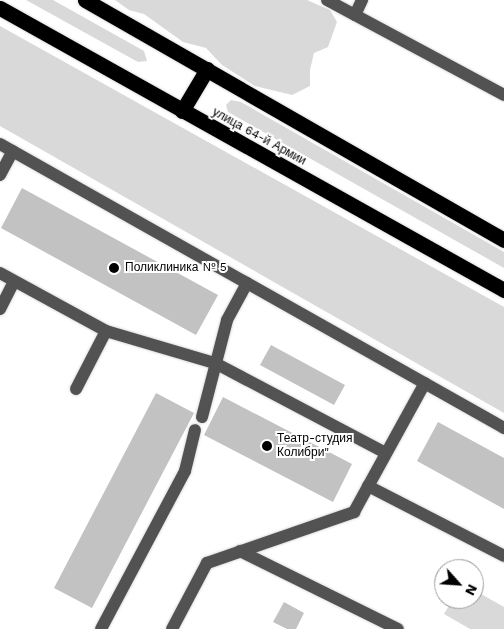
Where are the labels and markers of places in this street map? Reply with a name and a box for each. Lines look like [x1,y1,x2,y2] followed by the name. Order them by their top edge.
[107,261,121,275] marker: Поликлиника № 5
[125,261,227,275] place label: Поликлиника № 5
[277,432,352,460] place label: Театр-студия Колибри"
[261,440,273,452] marker: Театр-студия Колибри"

